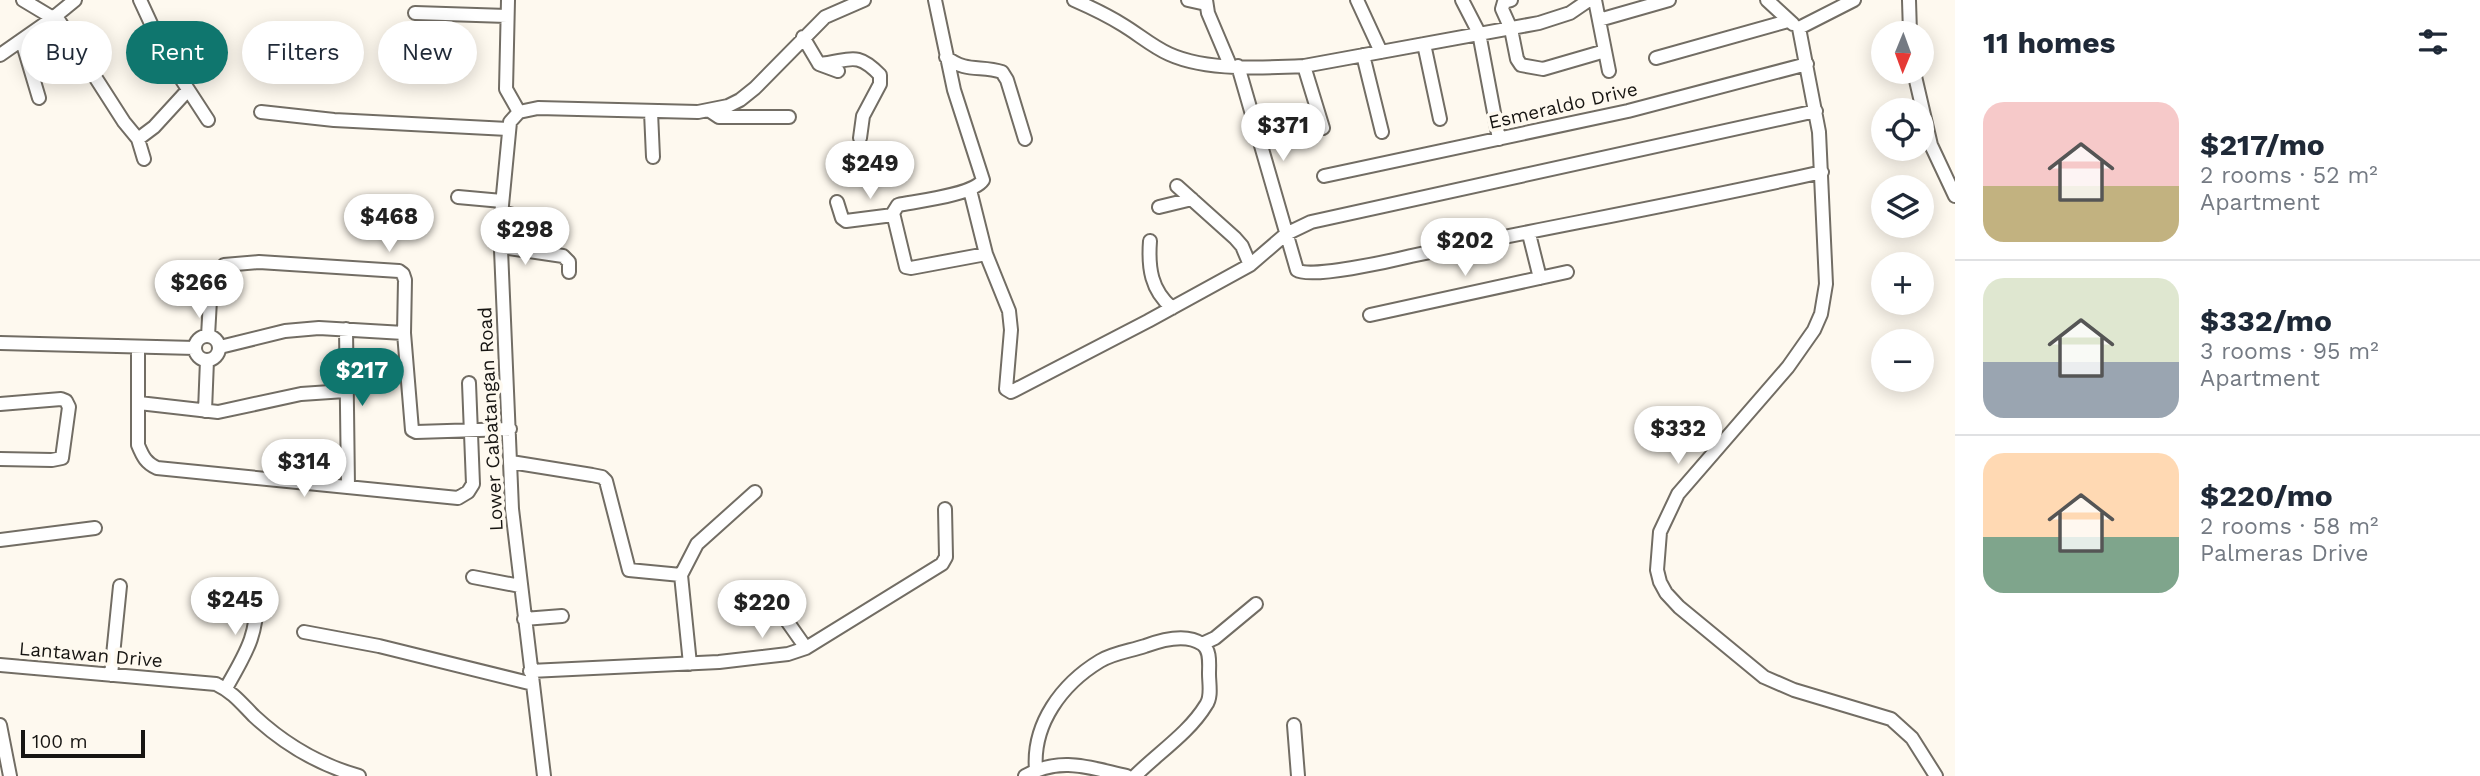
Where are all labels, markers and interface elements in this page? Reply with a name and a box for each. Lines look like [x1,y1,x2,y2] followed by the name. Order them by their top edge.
[21,21,112,84] chip: Buy
[126,21,228,84] chip: Rent
[242,21,364,84] chip: Filters
[378,21,477,84] chip: New
[1871,21,1934,84] north arrow
[1871,21,1934,392] map controls
[2414,23,2452,61] icon: filters
[1983,25,2116,60] text: 11 homes
[1486,77,1640,134] street label: Esmeraldo Drive
[1871,98,1934,161] button: locate
[1242,104,1324,163] pin: $371
[1257,112,1309,139] text: $371
[2200,127,2325,162] text: $217/mo
[2039,130,2123,214] icon: home
[829,142,911,201] pin: $249
[841,150,899,177] text: $249
[2200,162,2378,189] text: 2 rooms · 52 m²
[1871,175,1934,238] button: layers
[2200,189,2320,216] text: Apartment
[348,194,430,254] pin: $468
[360,203,418,230] text: $468
[484,208,566,267] pin: $298
[496,216,554,243] text: $298
[1424,218,1506,278] pin: $202
[1437,227,1493,254] text: $202
[1871,252,1934,315] button: +
[158,260,240,320] pin: $266
[171,269,227,296] text: $266
[2200,303,2332,338] text: $332/mo
[473,306,508,532] street label: Lower Cabatangan Road
[2039,306,2123,390] icon: home
[1871,329,1934,392] button: −
[2200,338,2379,365] text: 3 rooms · 95 m²
[321,348,403,408] pin: $217
[336,357,388,384] text: $217
[2200,365,2320,392] text: Apartment
[1637,406,1719,466] pin: $332
[1650,415,1706,442] text: $332
[263,440,345,499] pin: $314
[277,448,331,475] text: $314
[2200,478,2333,513] text: $220/mo
[2039,481,2123,565] icon: home
[2200,513,2379,540] text: 2 rooms · 58 m²
[2200,540,2369,567] text: Palmeras Drive
[194,578,276,637] pin: $245
[721,580,803,640] pin: $220
[207,586,263,613] text: $245
[734,589,790,616] text: $220
[18,637,164,672] street label: Lantawan Drive
[21,727,145,759] scale bar
[32,730,88,753] text: 100 m

